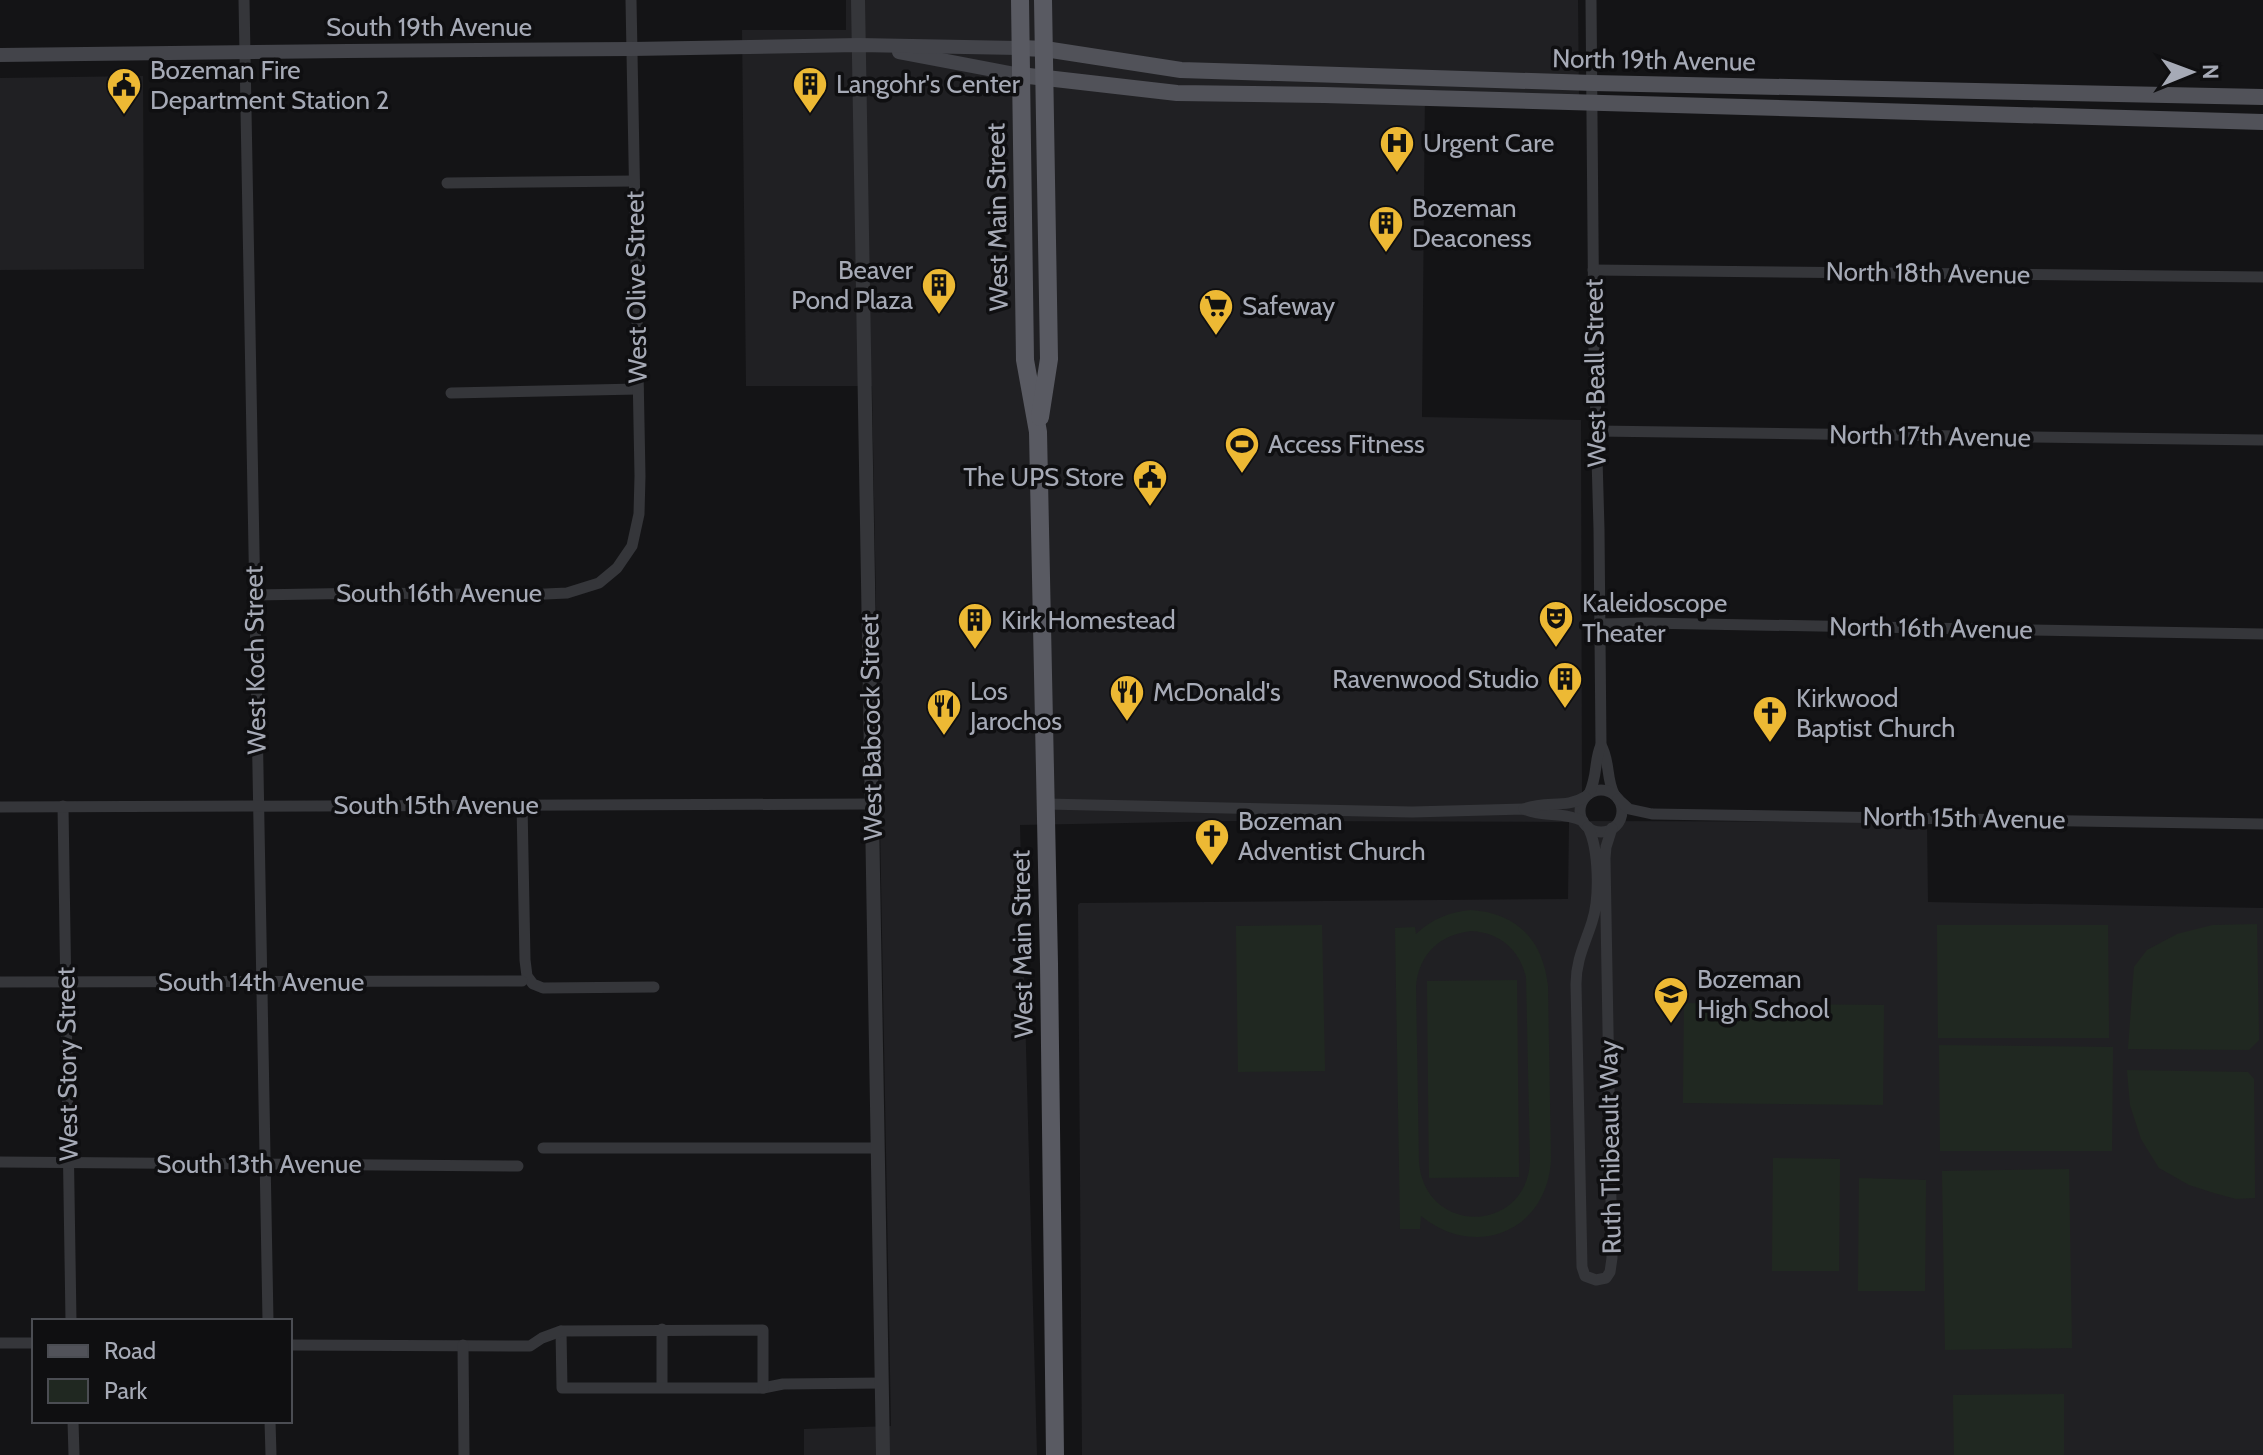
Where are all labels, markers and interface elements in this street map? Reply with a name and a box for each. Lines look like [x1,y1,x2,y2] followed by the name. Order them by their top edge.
[326,11,532,43] street label: South 19th Avenue
[2151,32,2231,112] north arrow
[1552,42,1756,78] street label: North 19th Avenue
[150,54,389,116] place label: Bozeman Fire Department Station 2
[2197,64,2224,80] text: N
[791,65,829,115] building icon: Langohr's Center
[105,66,143,116] public building icon: Bozeman Fire Department Station 2
[836,68,1021,100] place label: Langohr's Center
[979,122,1015,311] street label: West Main Street
[1378,124,1416,174] hospital icon: Urgent Care
[1423,127,1554,159] place label: Urgent Care
[618,190,654,383] street label: West Olive Street
[1412,192,1532,254] place label: Bozeman Deaconess
[1367,204,1405,254] building icon: Bozeman Deaconess
[791,254,914,316] place label: Beaver Pond Plaza
[1825,255,2031,291] street label: North 18th Avenue
[920,266,958,316] building icon: Beaver Pond Plaza
[1577,278,1613,468] street label: West Beall Street
[1197,287,1235,337] supermarket icon: Safeway
[1242,290,1335,322] place label: Safeway
[1829,418,2031,454] street label: North 17th Avenue
[1223,425,1261,475] sports icon: Access Fitness
[1268,428,1425,460] place label: Access Fitness
[1131,458,1169,508] public building icon: The UPS Store
[963,461,1124,493] place label: The UPS Store
[237,565,273,755] street label: West Koch Street
[336,577,542,609] street label: South 16th Avenue
[1582,587,1727,649] place label: Kaleidoscope Theater
[1537,599,1575,649] theatre icon: Kaleidoscope Theater
[956,601,994,651] building icon: Kirk Homestead
[1001,604,1176,636] place label: Kirk Homestead
[1829,610,2033,646] street label: North 16th Avenue
[853,613,889,841] street label: West Babcock Street
[1546,660,1584,710] building icon: Ravenwood Studio
[1332,663,1539,695] place label: Ravenwood Studio
[1108,673,1146,723] restaurant icon: McDonald's
[969,675,1062,737] place label: Los Jarochos
[1153,676,1281,708] place label: McDonald's
[1796,682,1955,744] place label: Kirkwood Baptist Church
[925,687,963,737] restaurant icon: Los Jarochos
[1751,694,1789,744] church icon: Kirkwood Baptist Church
[333,789,539,821] street label: South 15th Avenue
[1862,800,2066,836] street label: North 15th Avenue
[1238,805,1426,867] place label: Bozeman Adventist Church
[1193,817,1231,867] church icon: Bozeman Adventist Church
[1004,849,1040,1038] street label: West Main Street
[1697,963,1829,1025] place label: Bozeman High School
[49,966,85,1161] street label: West Story Street
[158,966,364,998] street label: South 14th Avenue
[1652,975,1690,1025] school or university icon: Bozeman High School
[1592,1040,1628,1254] street label: Ruth Thibeault Way
[156,1148,362,1180] street label: South 13th Avenue
[32,1319,292,1423] legend
[104,1336,156,1365] text: Road
[104,1376,147,1405] text: Park

